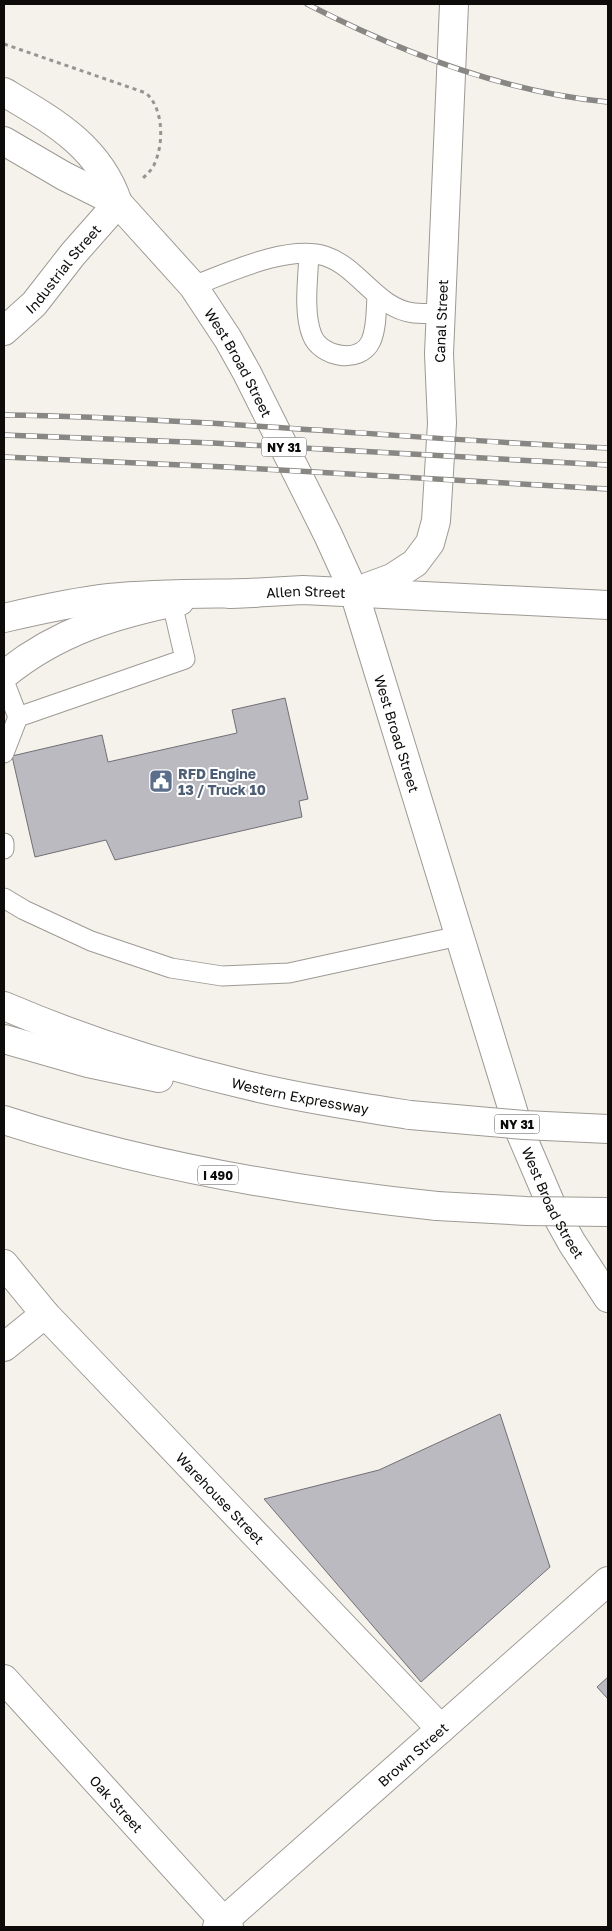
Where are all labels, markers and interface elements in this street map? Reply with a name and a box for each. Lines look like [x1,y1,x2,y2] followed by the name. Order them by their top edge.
[21,221,104,317] street label: Industrial Street
[430,279,451,363] street label: Canal Street
[201,305,276,420] street label: West Broad Street
[262,438,306,457] road number: NY 31
[266,581,346,601] street label: Allen Street
[371,673,423,794] street label: West Broad Street
[178,765,266,798] place label: RFD Engine 13 / Truck 10
[148,768,174,794] public building icon: RFD Engine 13 / Truck 10
[230,1073,370,1117] street label: Western Expressway
[494,1114,540,1134] road number: NY 31
[519,1144,588,1261] street label: West Broad Street
[198,1166,238,1184] road number: I 490
[173,1449,268,1547] street label: Warehouse Street
[374,1719,451,1790] street label: Brown Street
[87,1771,147,1836] street label: Oak Street

